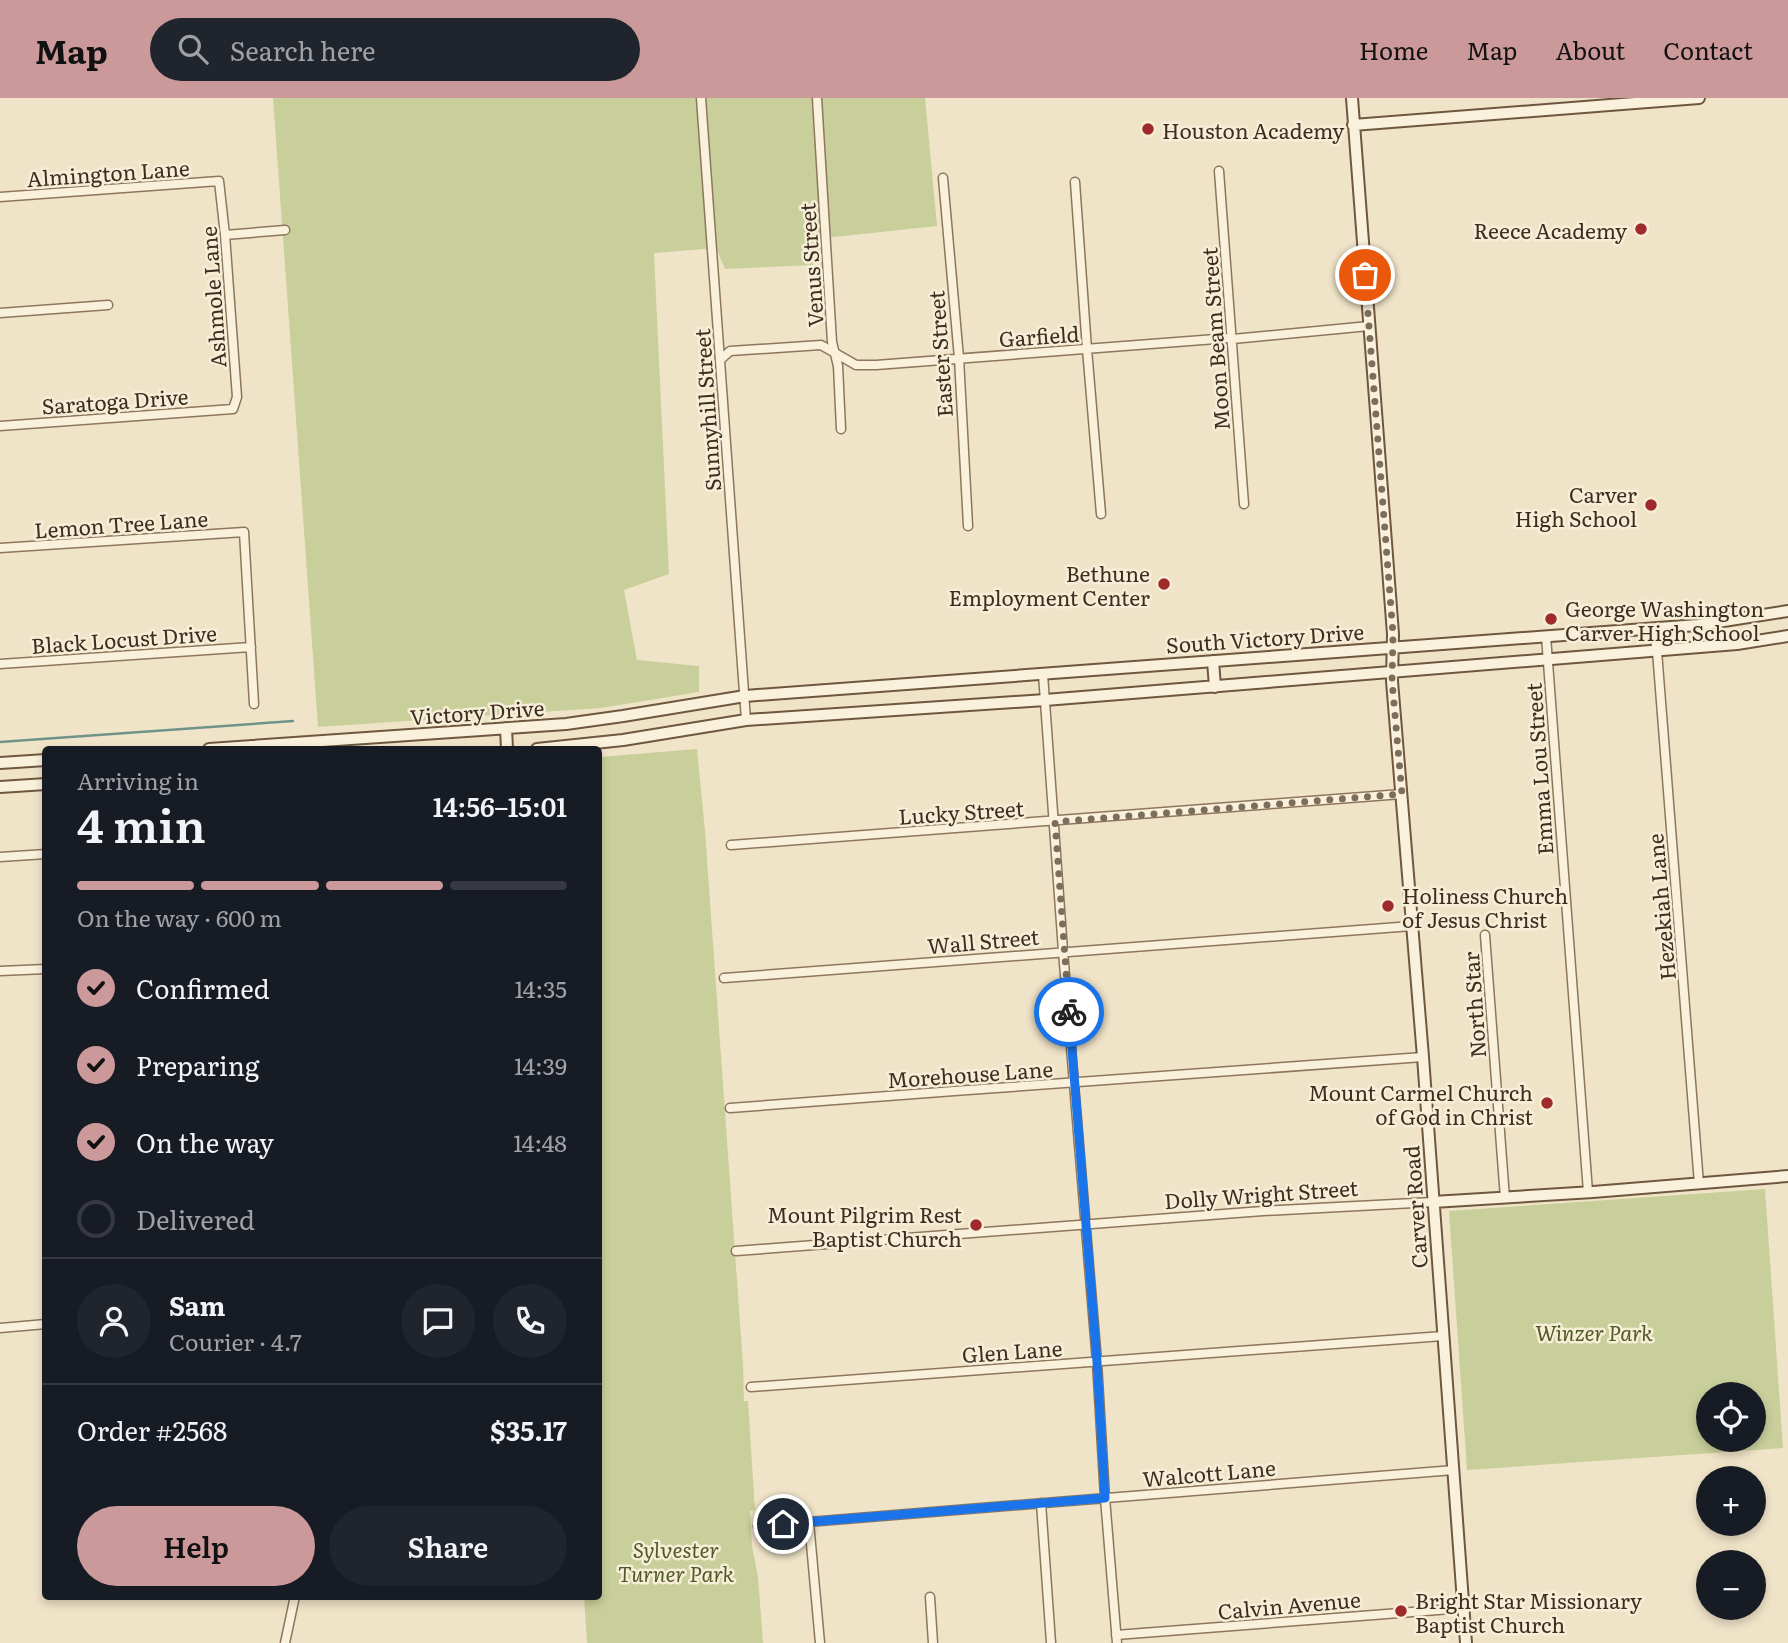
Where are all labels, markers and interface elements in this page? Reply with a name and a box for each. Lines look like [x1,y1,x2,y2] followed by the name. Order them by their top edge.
[150,18,640,81] search box
[35,25,108,74] text: Map
[174,30,212,68] icon: search
[230,30,376,69] text: Search here
[1359,32,1428,67] text: Home
[1466,32,1517,67] text: Map
[1555,32,1625,67] text: About
[1663,32,1753,67] text: Contact
[1162,114,1345,145] place label: Houston Academy
[1140,121,1156,137] marker: Houston Academy
[26,151,191,193] street label: Almington Lane
[790,201,830,328] street label: Venus Street
[1473,214,1628,245] place label: Reece Academy
[1633,221,1649,237] marker: Reece Academy
[192,225,232,369] street label: Ashmole Lane
[1335,245,1395,305] pin
[1192,246,1236,432] street label: Moon Beam Street
[1346,256,1384,294] icon: bag
[919,289,959,418] street label: Easter Street
[998,317,1080,353] street label: Garfield
[685,327,727,492] street label: Sunnyhill Street
[41,379,189,421] street label: Saratoga Drive
[1515,478,1637,533] place label: Carver High School
[1643,497,1659,513] marker: Carver High School
[33,501,209,545] street label: Lemon Tree Lane
[948,557,1150,612] place label: Bethune Employment Center
[1156,576,1172,592] marker: Bethune Employment Center
[1565,592,1764,647] place label: George Washington Carver High School
[1543,611,1559,627] marker: George Washington Carver High School
[1165,615,1365,659] street label: South Victory Drive
[30,616,218,660] street label: Black Locust Drive
[1516,681,1559,856] street label: Emma Lou Street
[409,691,545,731] street label: Victory Drive
[77,763,199,797] text: Arriving in
[433,786,567,825] text: 14:56–15:01
[77,789,206,857] text: 4 min
[897,791,1025,831] street label: Lucky Street
[1638,832,1682,982] street label: Hezekiah Lane
[1402,879,1568,934] place label: Holiness Church of Jesus Christ
[1380,898,1396,914] marker: Holiness Church of Jesus Christ
[77,900,282,934] text: On the way · 600 m
[926,920,1041,960] street label: Wall Street
[1454,951,1492,1059] street label: North Star
[136,968,270,1007] text: Confirmed
[77,969,115,1007] icon: check
[514,971,567,1005] text: 14:35
[1034,977,1104,1047] courier
[1050,993,1088,1031] icon: bike
[136,1045,259,1084] text: Preparing
[77,1046,115,1084] icon: check
[514,1048,567,1082] text: 14:39
[886,1052,1054,1094] street label: Morehouse Lane
[1308,1076,1534,1131] place label: Mount Carmel Church of God in Christ
[1539,1095,1555,1111] marker: Mount Carmel Church of God in Christ
[136,1122,274,1161] text: On the way
[77,1123,115,1161] icon: check
[513,1125,567,1159] text: 14:48
[1394,1144,1434,1270] street label: Carver Road
[1163,1171,1359,1215] street label: Dolly Wright Street
[767,1198,963,1253] place label: Mount Pilgrim Rest Baptist Church
[136,1199,255,1238] text: Delivered
[968,1217,984,1233] marker: Mount Pilgrim Rest Baptist Church
[77,1284,151,1358] button: person
[401,1284,475,1358] button: chat
[493,1284,567,1358] button: phone
[169,1285,225,1324] text: Sam
[1535,1316,1653,1347] park label: Winzer Park
[169,1324,302,1358] text: Courier · 4.7
[961,1331,1063,1369] street label: Glen Lane
[1696,1382,1766,1620] map controls
[1696,1382,1766,1452] button: locate
[77,1410,227,1449] text: Order #2568
[490,1410,567,1449] text: $35.17
[1141,1451,1277,1493] street label: Walcott Lane
[1696,1466,1766,1536] button: +
[753,1494,813,1554] pin
[764,1505,802,1543] icon: home
[77,1506,315,1586] button: Help
[329,1506,567,1586] button: Share
[618,1533,734,1588] park label: Sylvester Turner Park
[1696,1550,1766,1620] button: −
[1216,1582,1362,1626] street label: Calvin Avenue
[1415,1584,1643,1639] place label: Bright Star Missionary Baptist Church
[1393,1603,1409,1619] marker: Bright Star Missionary Baptist Church

